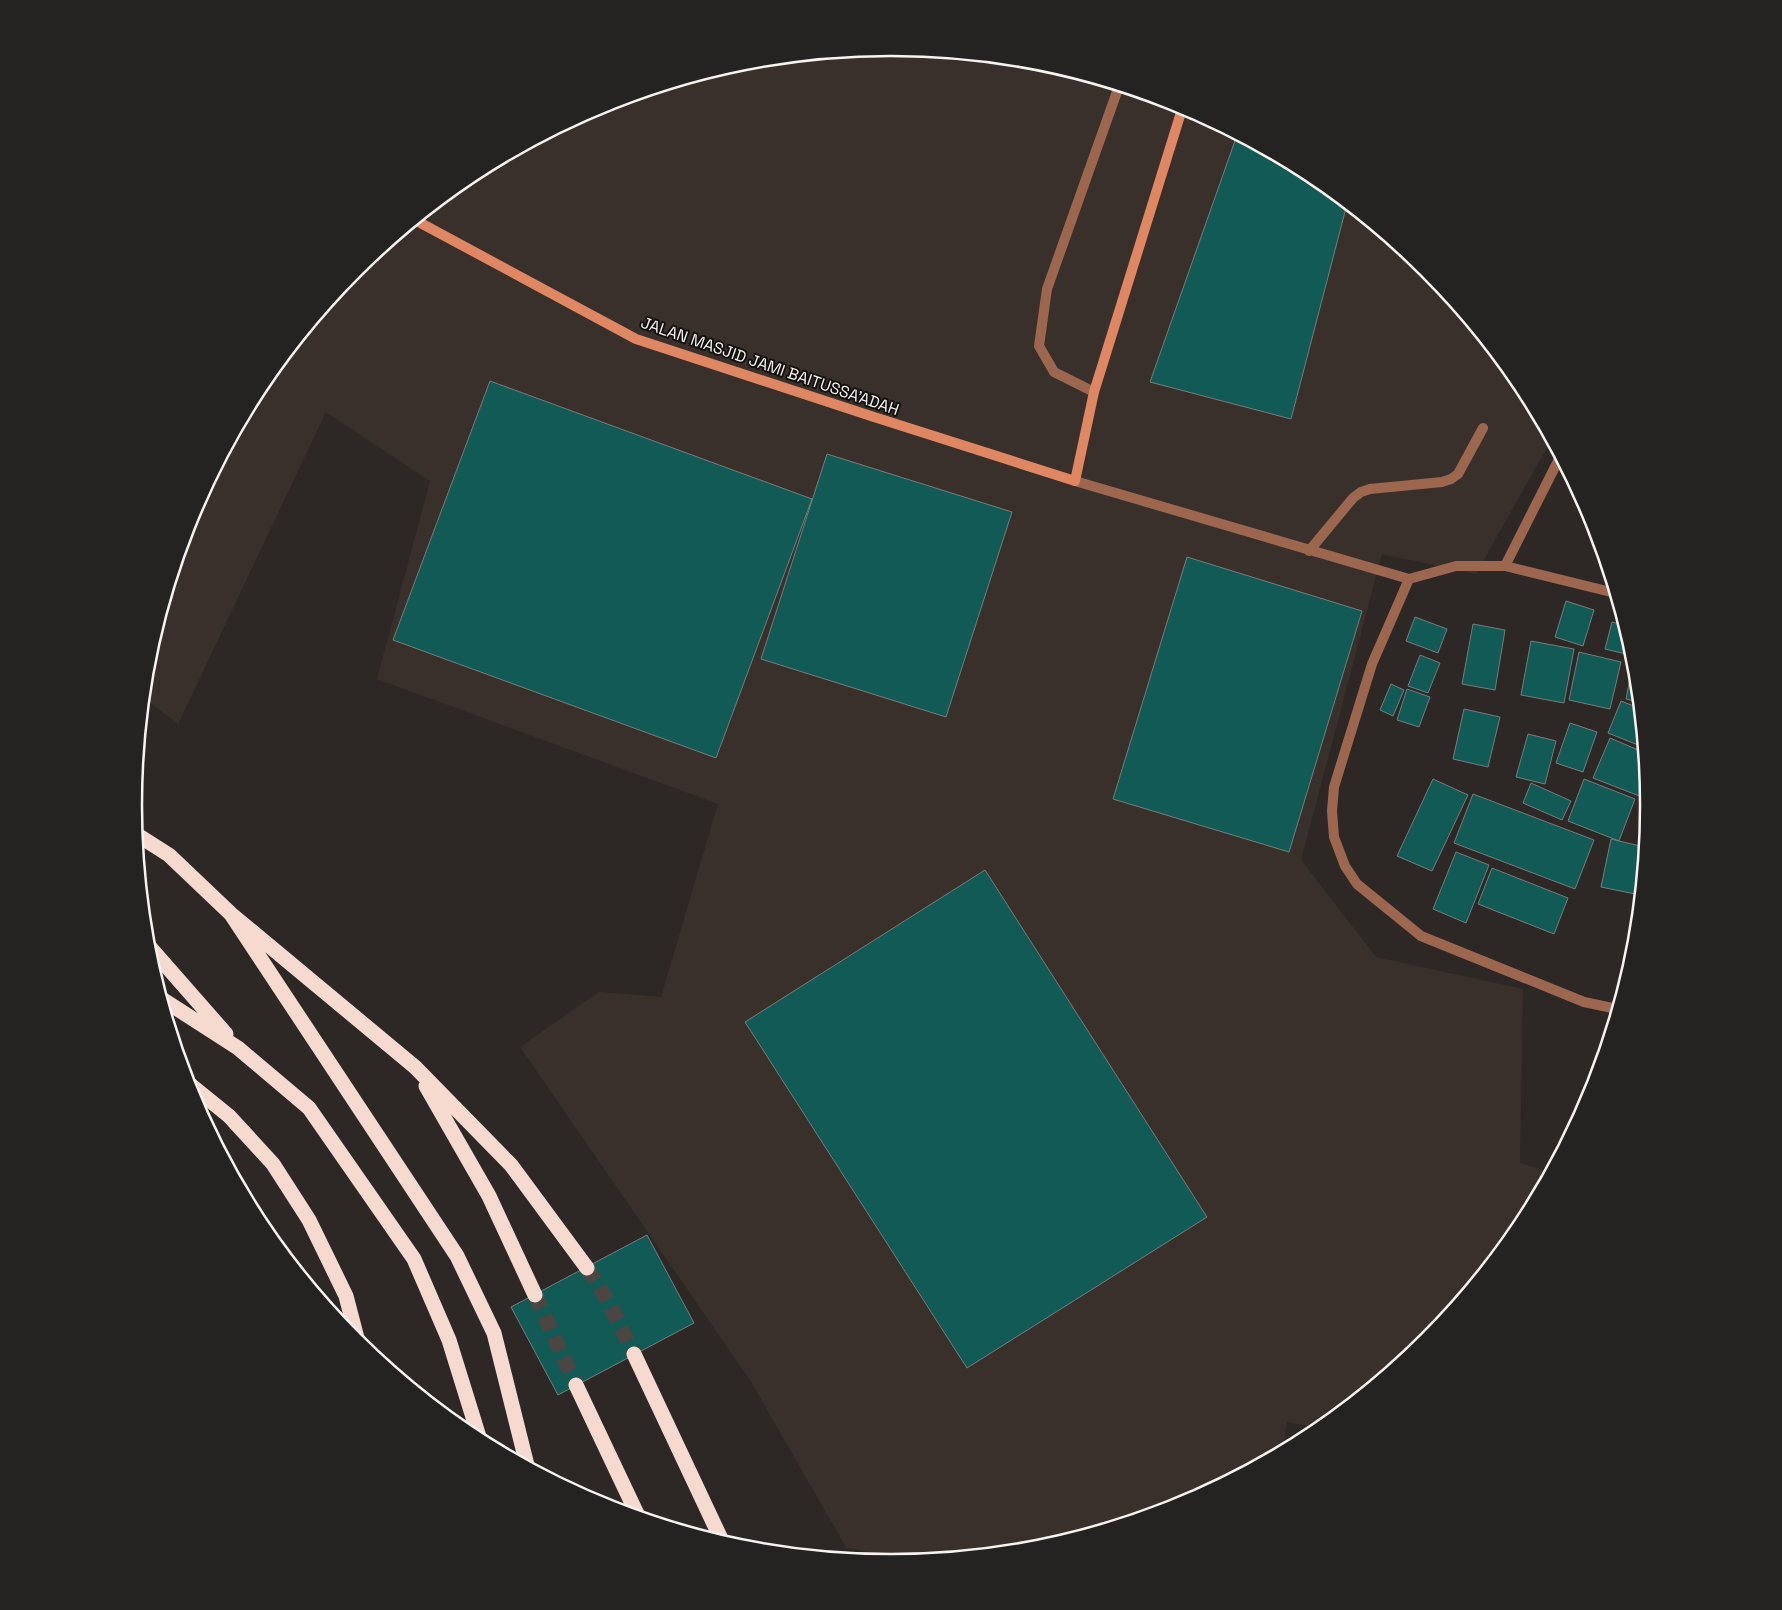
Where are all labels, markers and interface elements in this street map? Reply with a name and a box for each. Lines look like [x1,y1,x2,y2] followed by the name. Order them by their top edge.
[638,312,902,420] street label: JALAN MASJID JAMI BAITUSSA'ADAH

